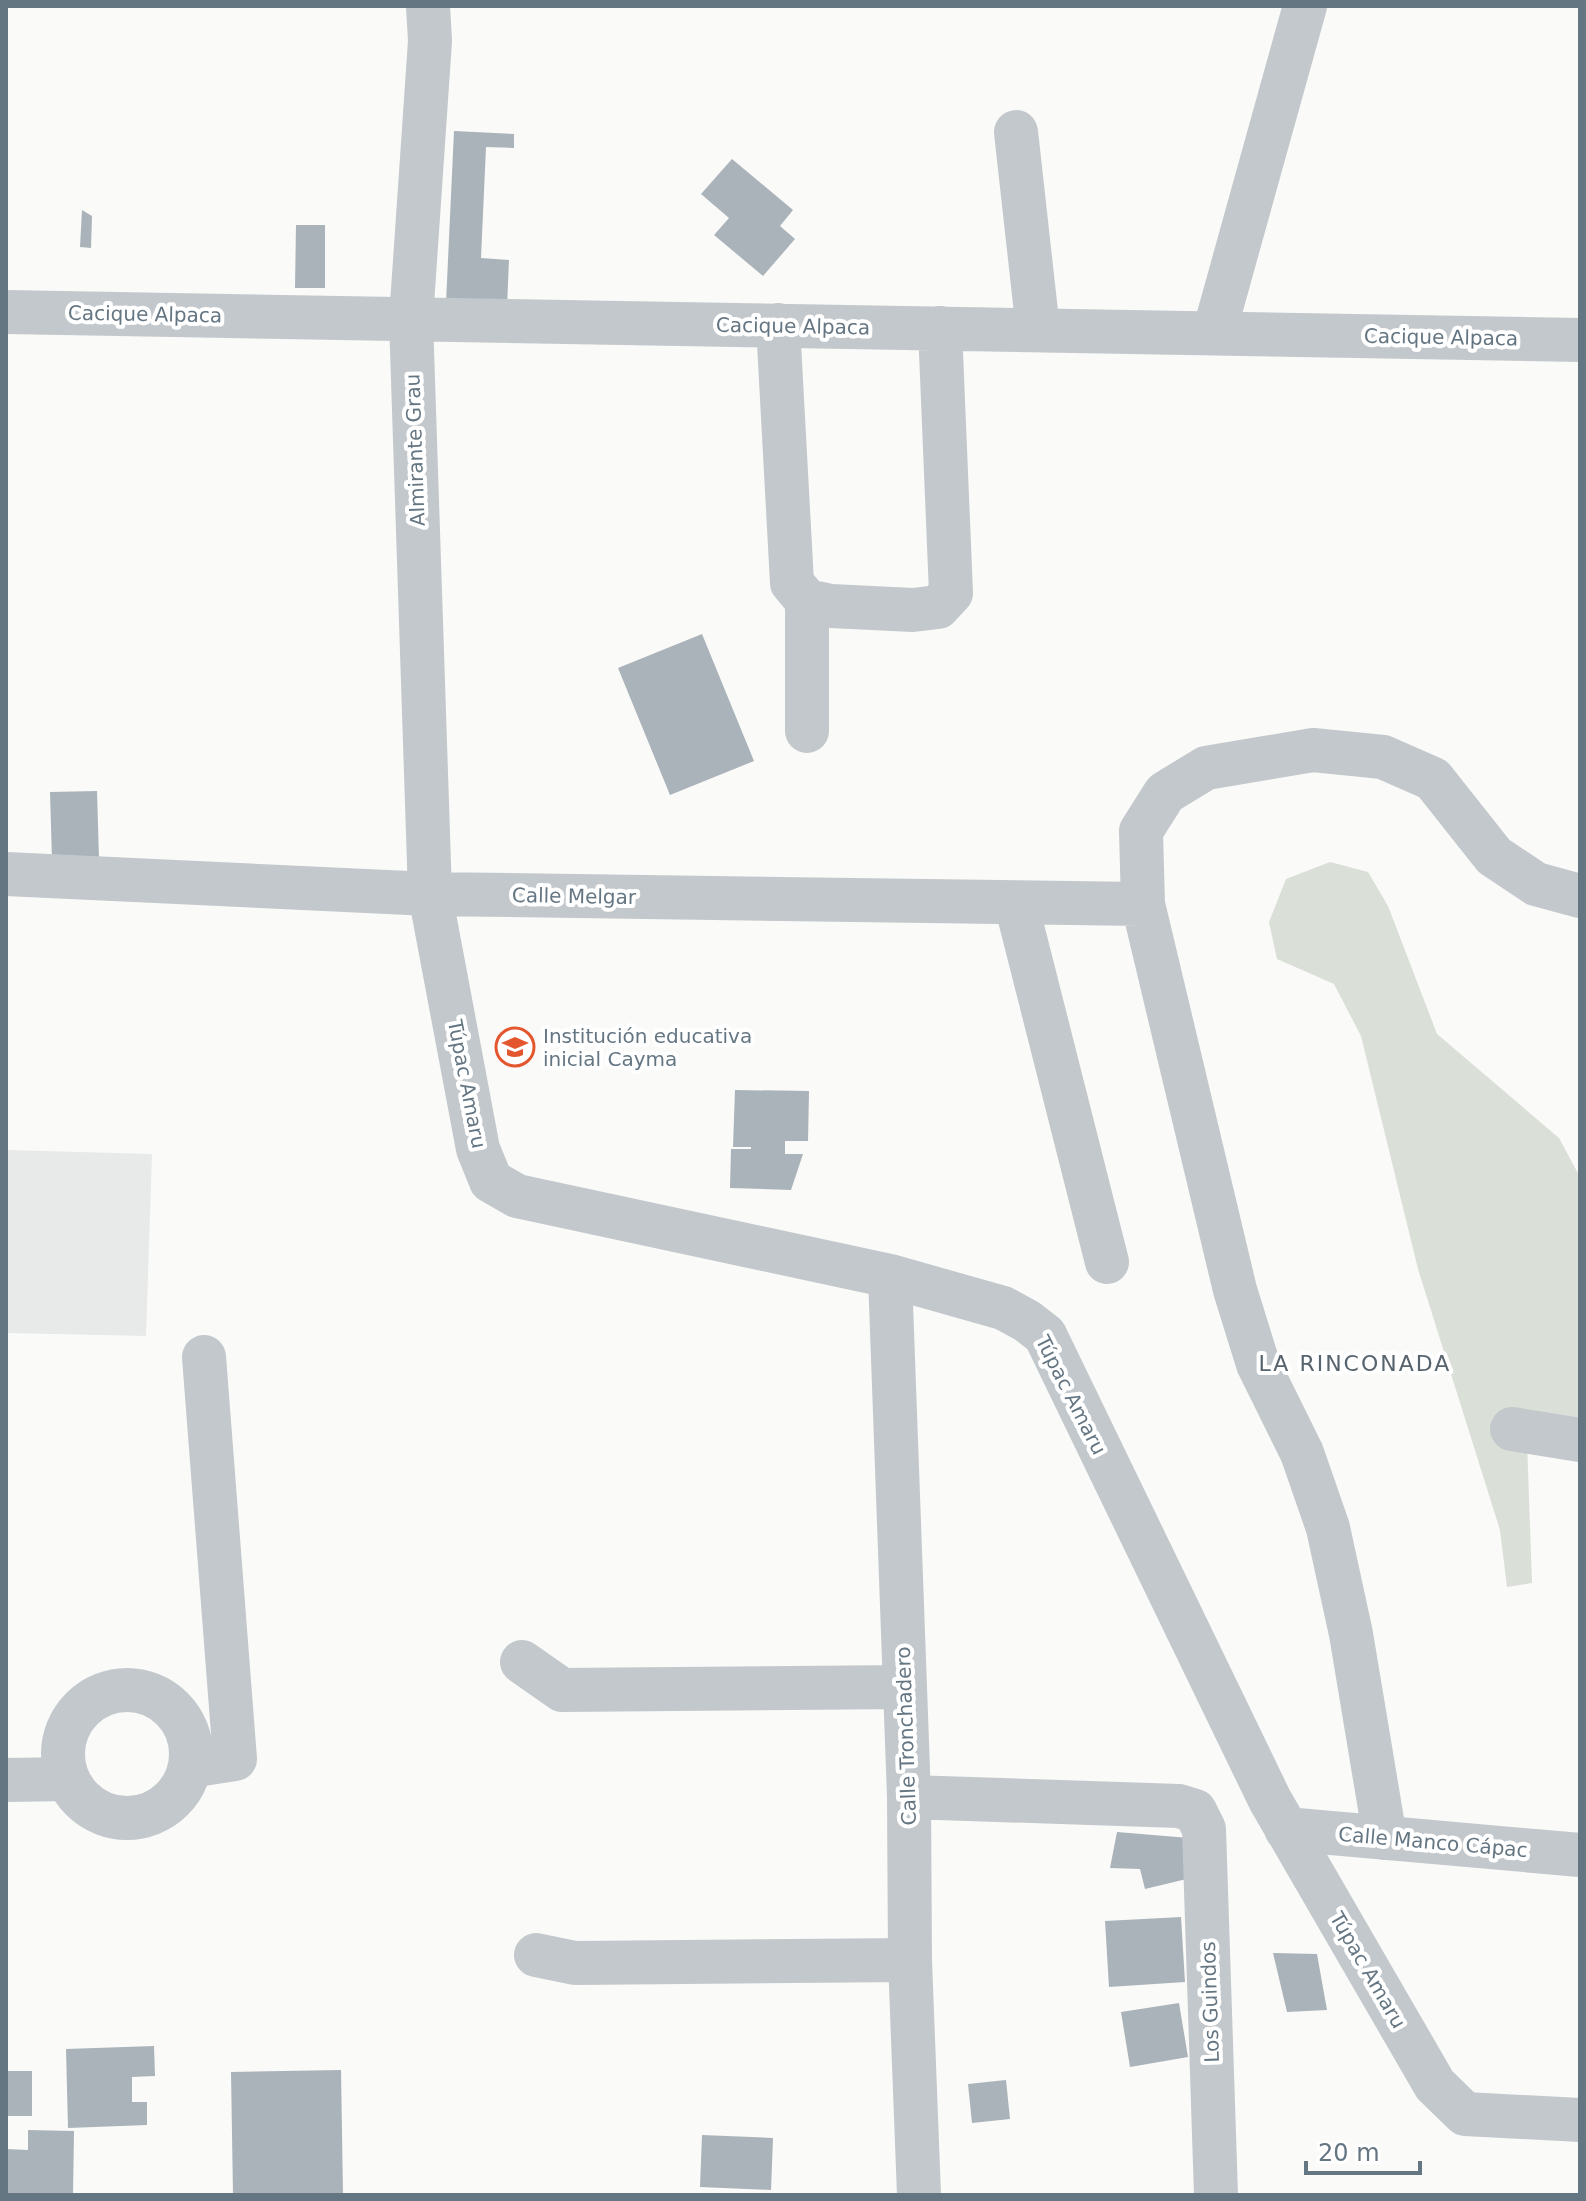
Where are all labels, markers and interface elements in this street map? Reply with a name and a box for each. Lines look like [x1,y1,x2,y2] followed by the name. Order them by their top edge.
[68,301,222,327] street label: Cacique Alpaca
[716,313,870,339] street label: Cacique Alpaca
[1364,324,1518,350] street label: Cacique Alpaca
[400,373,430,527] street label: Almirante Grau
[512,883,637,909] street label: Calle Melgar
[443,1017,491,1150] street label: Túpac Amaru
[543,1024,752,1071] place label: Institución educativa inicial Cayma
[494,1026,536,1068] school or university icon: Institución educativa inicial Cayma
[1030,1331,1111,1459] street label: Túpac Amaru
[1259,1351,1451,1376] district label: LA RINCONADA
[891,1646,921,1826] street label: Calle Tronchadero
[1337,1822,1529,1862] street label: Calle Manco Cápac
[1324,1907,1411,2033] street label: Túpac Amaru
[1196,1941,1224,2063] street label: Los Guindos
[1306,2125,1420,2175] scale bar
[1318,2139,1380,2167] text: 20 m

